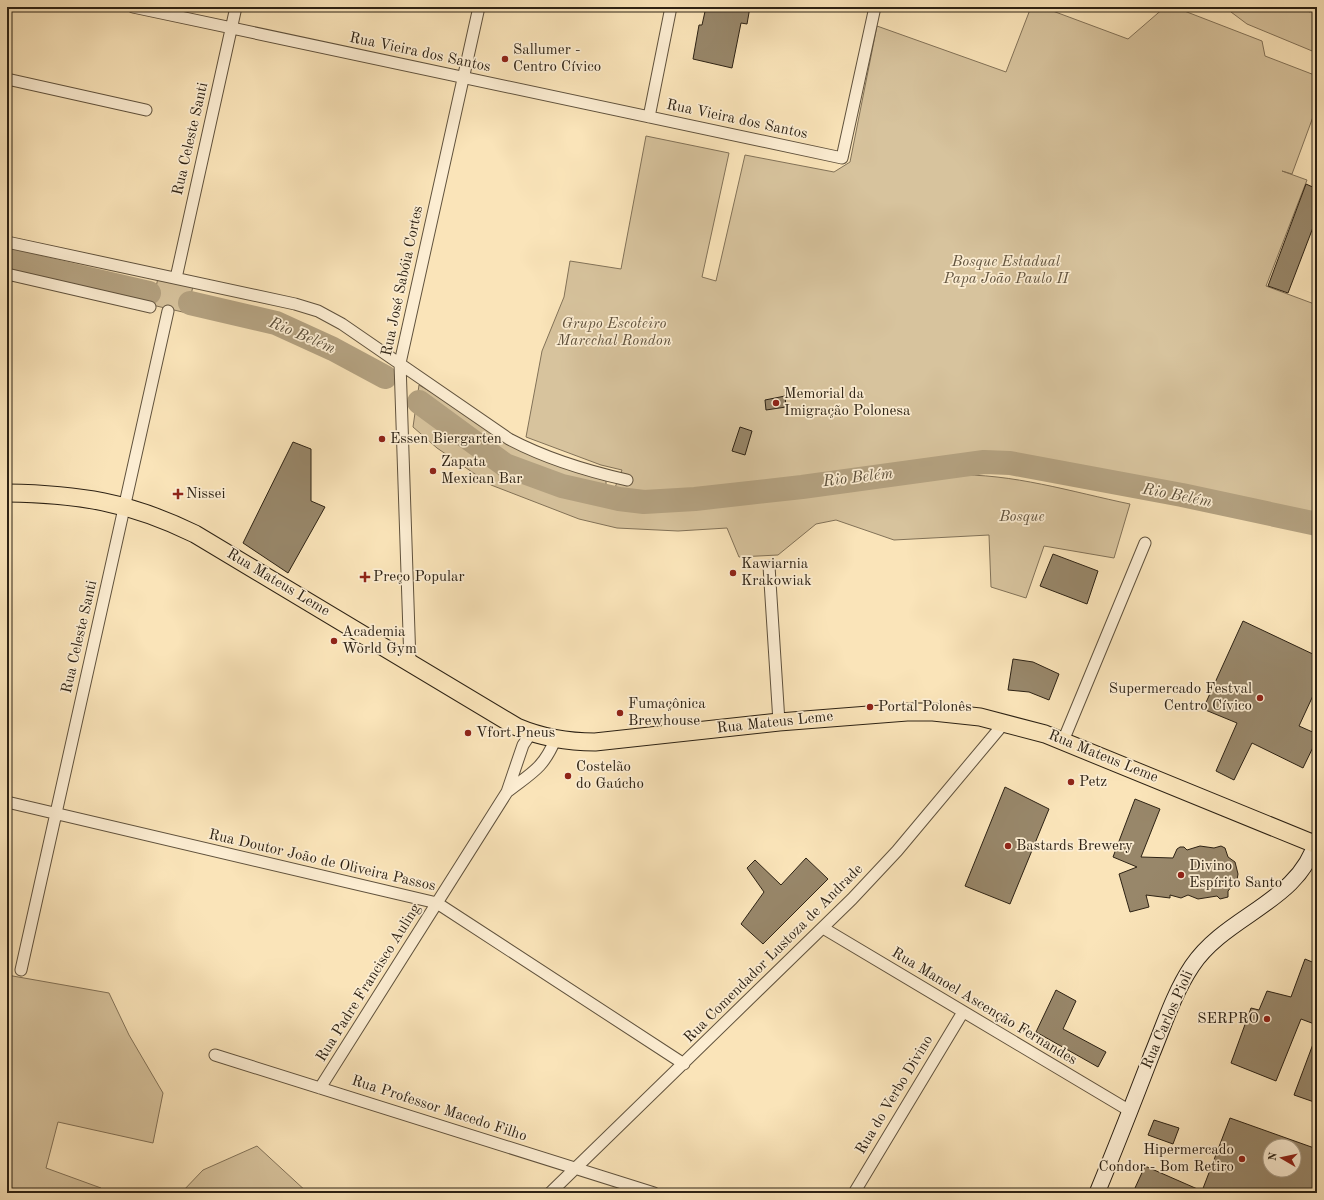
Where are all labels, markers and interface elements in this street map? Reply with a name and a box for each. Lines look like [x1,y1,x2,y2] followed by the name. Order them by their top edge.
[348,31,492,75] street label: Rua Vieira dos Santos
[513,43,601,75] place label: Sallumer - Centro Cívico
[500,54,510,64] marker: Sallumer - Centro Cívico
[171,81,211,197] street label: Rua Celeste Santi
[665,98,809,142] street label: Rua Vieira dos Santos
[380,204,426,358] street label: Rua José Sabóia Cortes
[943,255,1070,287] park label: Bosque Estadual Papa João Paulo II
[266,314,338,357] water label: Rio Belém
[556,317,672,349] park label: Grupo Escoteiro Marechal Rondon
[784,387,911,419] place label: Memorial da Imigração Polonesa
[771,398,781,408] marker: Memorial da Imigração Polonesa
[390,432,502,447] place label: Essen Biergarten
[377,434,387,444] marker: Essen Biergarten
[441,455,522,487] place label: Zapata Mexican Bar
[428,466,438,476] marker: Zapata Mexican Bar
[821,466,894,490] water label: Rio Belém
[1140,481,1213,511] water label: Rio Belém
[186,487,226,502] place label: Nissei
[173,489,183,499] marker: Nissei
[998,510,1045,525] park label: Bosque
[224,546,332,620] street label: Rua Mateus Leme
[741,557,812,589] place label: Kawiarnia Krakowiak
[728,568,738,578] marker: Kawiarnia Krakowiak
[373,570,465,585] place label: Preço Popular
[360,572,370,582] marker: Preço Popular
[60,579,100,695] street label: Rua Celeste Santi
[342,625,417,657] place label: Academia World Gym
[329,636,339,646] marker: Academia World Gym
[1109,682,1252,714] place label: Supermercado Festval Centro Cívico
[1255,693,1265,703] marker: Supermercado Festval Centro Cívico
[628,697,706,729] place label: Fumaçônica Brewhouse
[878,700,972,715] place label: Portal Polonês
[865,702,875,712] marker: Portal Polonês
[615,708,625,718] marker: Fumaçônica Brewhouse
[716,709,834,737] street label: Rua Mateus Leme
[476,726,555,741] place label: Vfort Pneus
[463,728,473,738] marker: Vfort Pneus
[1046,728,1160,786] street label: Rua Mateus Leme
[576,760,644,792] place label: Costelão do Gaúcho
[563,771,573,781] marker: Costelão do Gaúcho
[1079,775,1107,790] place label: Petz
[1066,777,1076,787] marker: Petz
[207,828,437,894] street label: Rua Doutor João de Oliveira Passos
[1016,839,1133,854] place label: Bastards Brewery
[1003,841,1013,851] marker: Bastards Brewery
[1189,859,1282,891] place label: Divino Espírito Santo
[682,862,866,1046] street label: Rua Comendador Lustoza de Andrade
[1176,870,1186,880] marker: Divino Espírito Santo
[314,901,424,1065] street label: Rua Padre Francisco Auling
[889,946,1079,1068] street label: Rua Manoel Ascenção Fernandes
[1140,969,1196,1071] street label: Rua Carlos Pioli
[1197,1012,1259,1027] place label: SERPRO
[1262,1014,1272,1024] marker: SERPRO
[854,1033,936,1157] street label: Rua do Verbo Divino
[349,1074,529,1144] street label: Rua Professor Macedo Filho
[1262,1138,1302,1178] north arrow
[1099,1143,1234,1175] place label: Hipermercado Condor - Bom Retiro
[1268,1151,1280,1162] text: N
[1237,1154,1247,1164] marker: Hipermercado Condor - Bom Retiro

